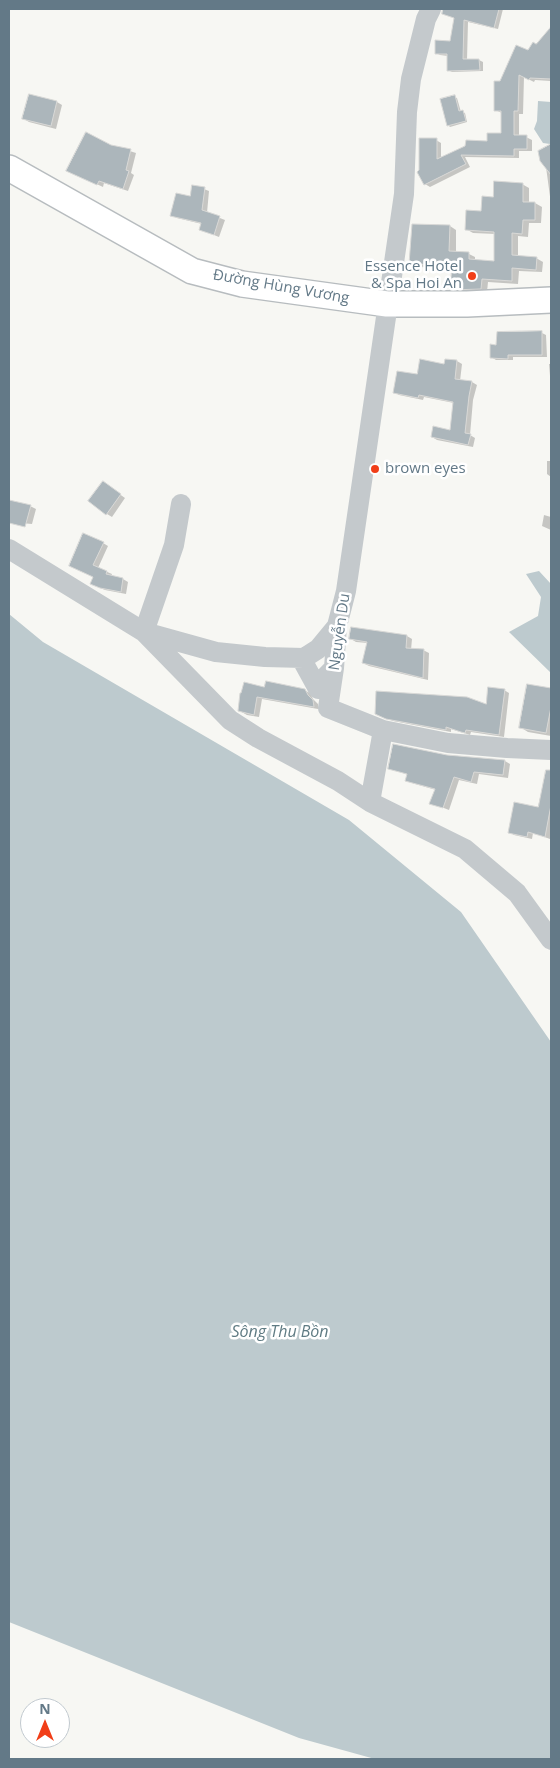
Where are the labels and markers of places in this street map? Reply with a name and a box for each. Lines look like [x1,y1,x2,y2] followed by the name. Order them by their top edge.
[365,258,462,293] place label: Essence Hotel & Spa Hoi An
[466,270,478,282] marker: Essence Hotel & Spa Hoi An
[385,460,466,478] place label: brown eyes
[369,463,381,475] marker: brown eyes

